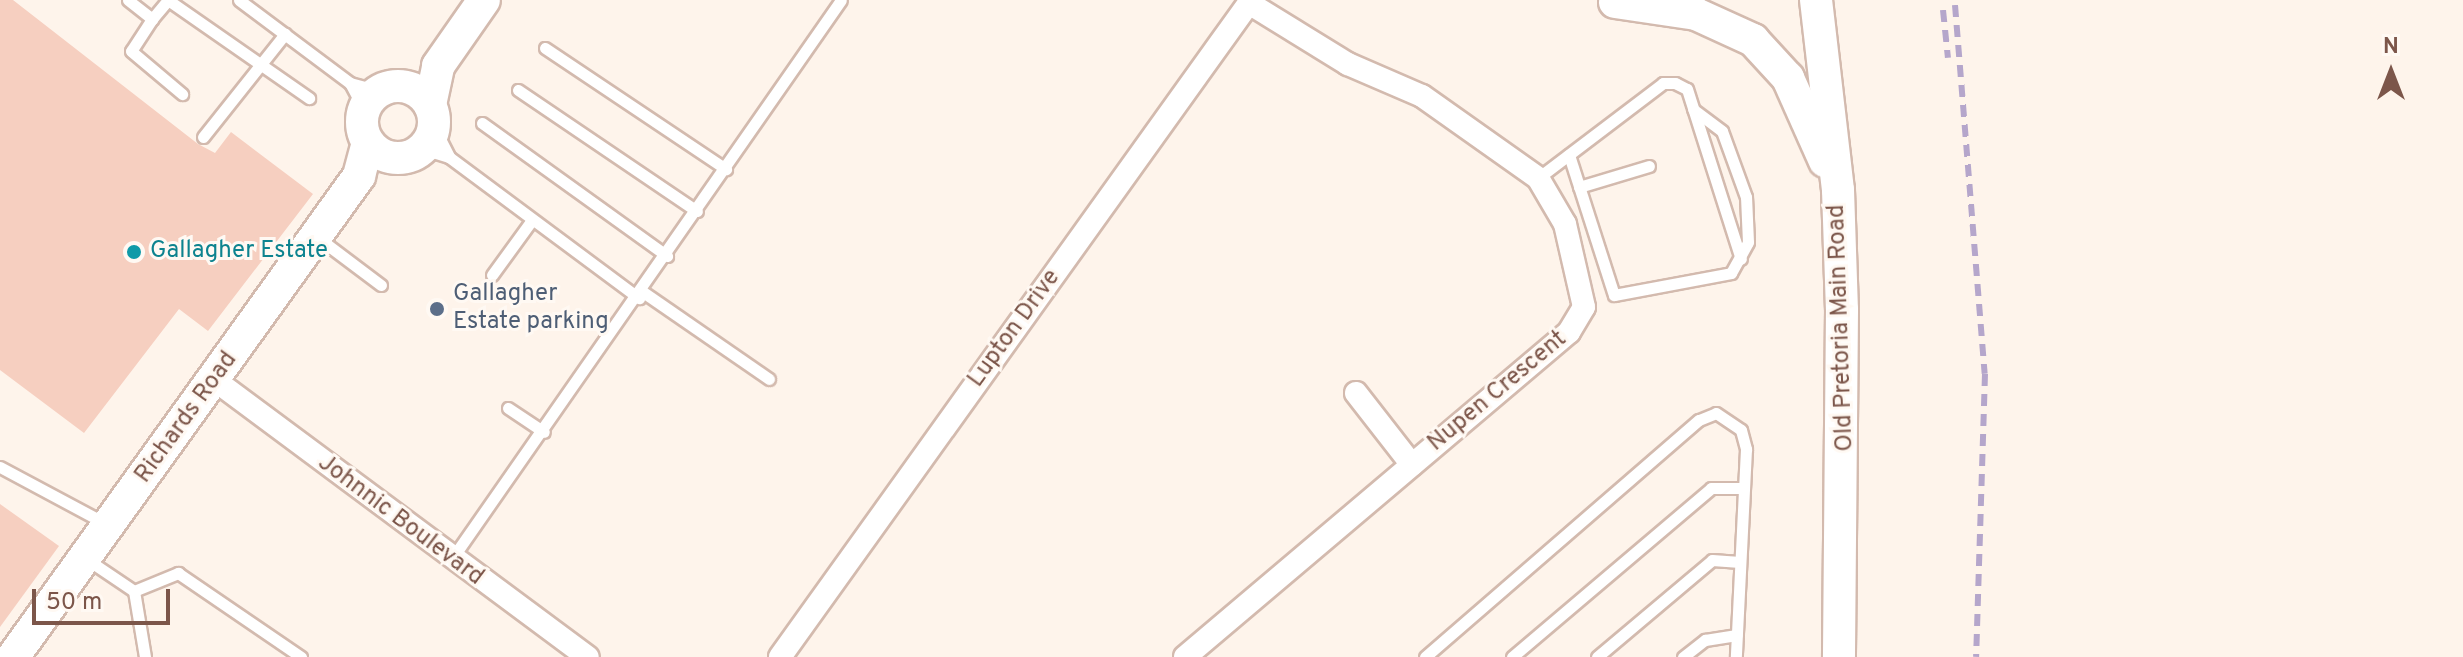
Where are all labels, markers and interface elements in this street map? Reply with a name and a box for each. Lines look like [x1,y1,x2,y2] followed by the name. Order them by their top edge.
[2351,32,2431,112] north arrow
[2383,34,2399,61] text: N
[1823,204,1861,452] street label: Old Pretoria Main Road
[150,238,328,266] place label: Gallagher Estate
[125,243,143,261] marker: Gallagher Estate
[963,265,1067,393] street label: Lupton Drive
[453,281,609,337] place label: Gallagher Estate parking
[428,300,446,318] marker: Gallagher Estate parking
[1423,326,1573,458] street label: Nupen Crescent
[130,347,244,489] street label: Richards Road
[311,449,489,593] street label: Johnnic Boulevard
[36,573,174,623] scale bar
[46,588,102,618] text: 50 m

